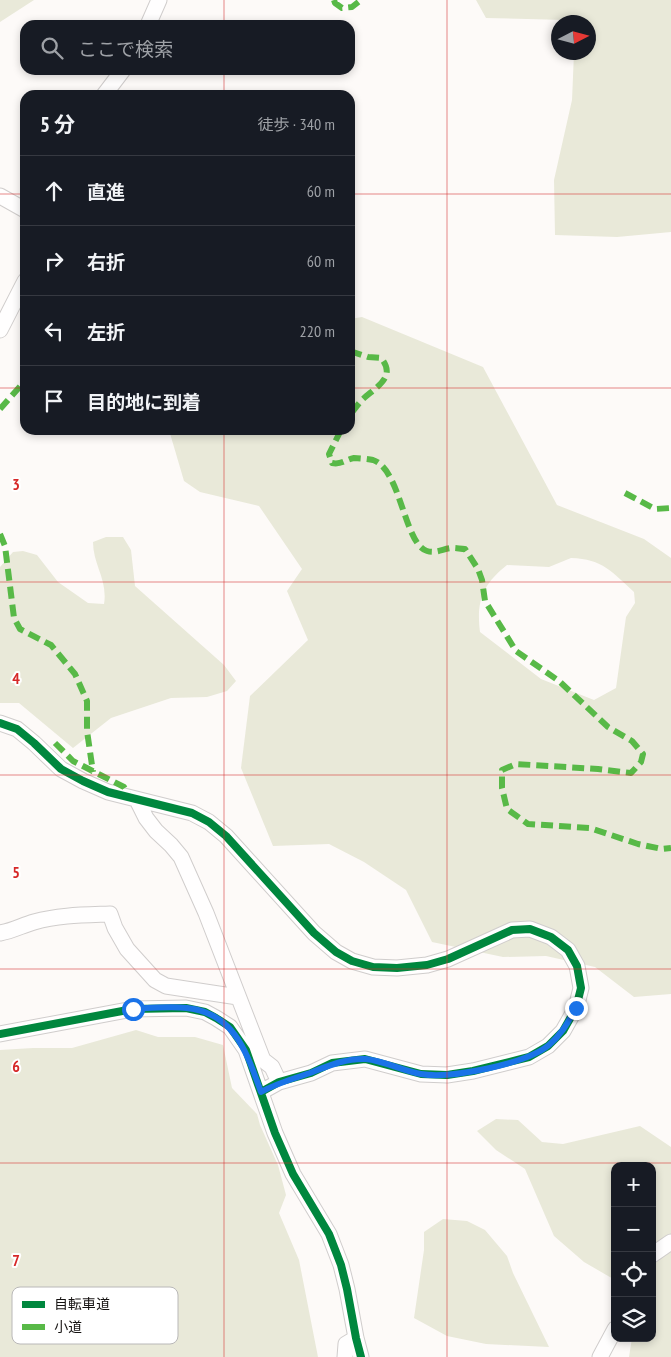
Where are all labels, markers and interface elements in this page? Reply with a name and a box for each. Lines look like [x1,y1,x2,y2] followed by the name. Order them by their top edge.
[551,15,596,60] north arrow
[20,20,355,75] search box
[38,34,66,62] icon: search
[78,37,173,61] text: ここで検索
[40,111,75,138] text: 5 分
[257,114,335,134] text: 徒歩 · 340 m
[40,177,68,205] icon: ahead
[87,180,125,204] text: 直進
[307,181,335,201] text: 60 m
[40,247,68,275] icon: right
[87,250,125,274] text: 右折
[307,251,335,271] text: 60 m
[40,317,68,345] icon: left
[87,320,125,344] text: 左折
[300,321,335,341] text: 220 m
[40,387,68,415] icon: arrive
[87,390,201,414] text: 目的地に到着
[12,474,20,494] text: 3
[12,668,20,688] text: 4
[12,862,20,882] text: 5
[565,997,588,1020] route end
[122,998,145,1021] route start
[12,1056,20,1076] text: 6
[611,1162,656,1342] map controls
[611,1162,656,1207] button: +
[611,1207,656,1252] button: −
[12,1250,20,1270] text: 7
[611,1252,656,1297] button: locate
[12,1287,178,1344] legend
[54,1295,110,1313] text: 自転車道
[611,1297,656,1342] button: layers
[54,1318,82,1336] text: 小道

